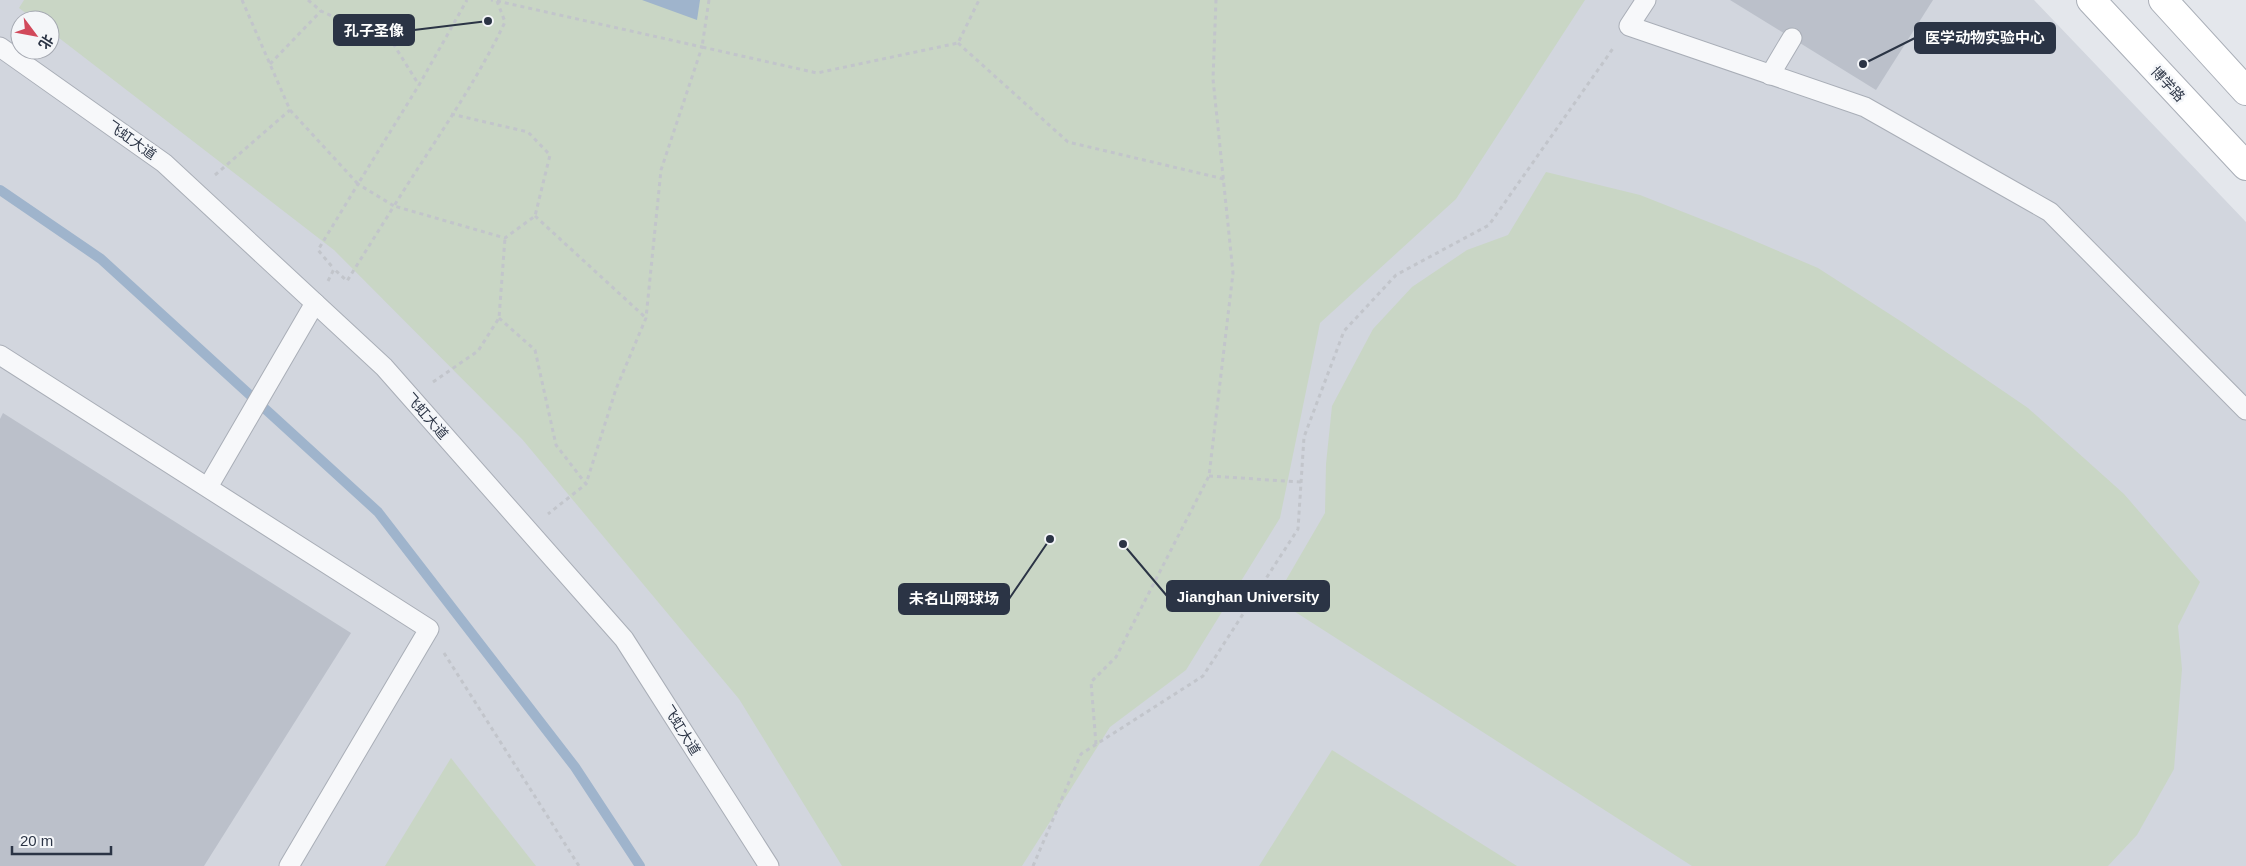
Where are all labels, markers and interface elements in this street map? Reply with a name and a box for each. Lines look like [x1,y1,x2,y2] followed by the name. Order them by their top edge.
[10,10,60,60] north arrow
[334,15,414,45] callout: 孔子圣像
[344,22,404,39] text: 孔子圣像
[1915,23,2055,53] callout: 医学动物实验中心
[1925,29,2045,46] text: 医学动物实验中心
[36,32,57,52] text: 北
[2148,63,2188,105] street label: 博学路
[104,117,160,163] street label: 飞虹大道
[403,390,451,442] street label: 飞虹大道
[1167,581,1329,611] callout: Jianghan University
[899,584,1009,614] callout: 未名山网球场
[1177,588,1320,605] text: Jianghan University
[909,590,999,607] text: 未名山网球场
[660,702,704,758] street label: 飞虹大道
[12,824,111,856] scale bar
[20,832,53,849] text: 20 m

